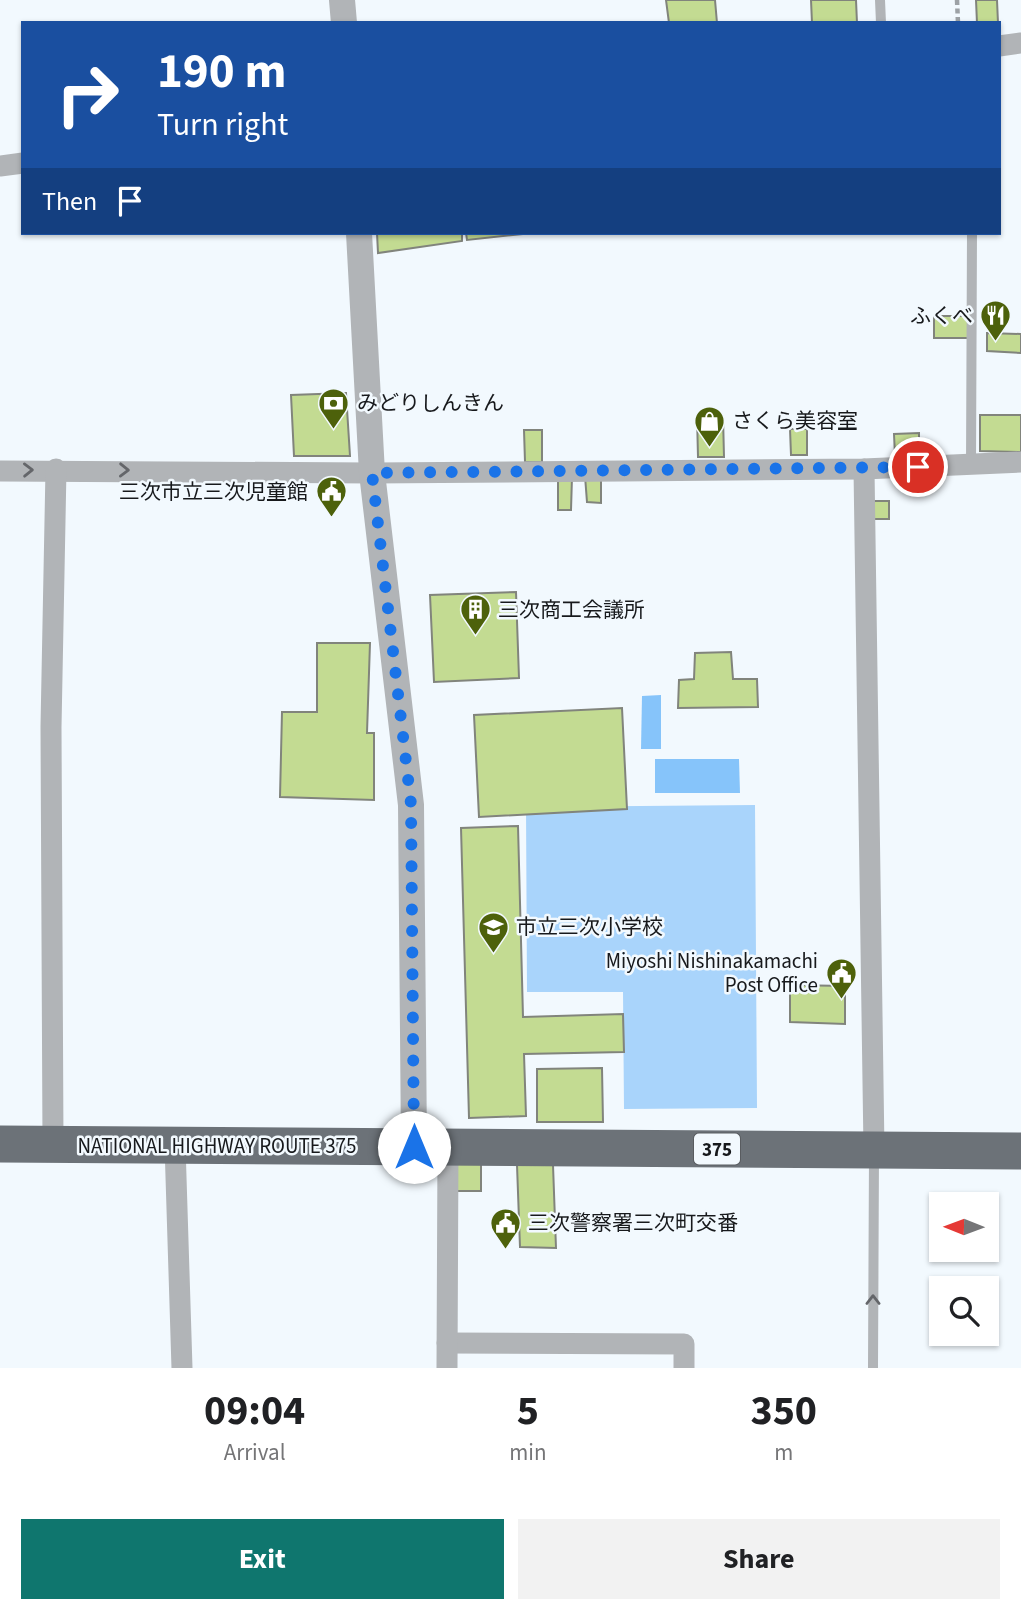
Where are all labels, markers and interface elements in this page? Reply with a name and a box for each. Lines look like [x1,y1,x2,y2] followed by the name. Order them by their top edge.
[157,37,286,107] text: 190 m
[42,49,133,140] icon: right
[157,102,288,148] text: Turn right
[111,182,149,220] icon: arrive
[42,183,97,220] text: Then
[979,299,1013,343] restaurant icon: ふくべ
[910,301,973,331] place label: ふくべ
[317,386,351,430] bank icon: みどりしんきん
[357,388,504,418] place label: みどりしんきん
[692,404,726,448] shop icon: さくら美容室
[732,406,858,436] place label: さくら美容室
[888,437,948,497] pin
[899,448,937,486] icon: arrive
[23,462,34,478] one-way arrow
[120,462,130,478] one-way arrow
[314,475,348,519] public building icon: 三次市立三次児童館
[119,477,308,507] place label: 三次市立三次児童館
[458,593,492,637] building icon: 三次商工会議所
[498,595,645,625] place label: 三次商工会議所
[476,910,510,954] school or university icon: 市立三次小学校
[516,912,663,942] place label: 市立三次小学校
[606,946,818,1000] place label: Miyoshi Nishinakamachi Post Office
[824,956,858,1000] public building icon: Miyoshi Nishinakamachi Post Office
[377,1110,451,1184] position arrow
[78,1131,356,1161] street label: NATIONAL HIGHWAY ROUTE 375
[694,1134,740,1164] road number: 375
[929,1192,999,1262] north arrow
[929,1192,999,1346] map controls
[488,1206,522,1250] public building icon: 三次警察署三次町交番
[528,1208,738,1238] place label: 三次警察署三次町交番
[929,1276,999,1346] button: search
[865,1294,881,1305] one-way arrow
[204,1381,305,1441] text: 09:04
[517,1381,539,1441] text: 5
[750,1381,817,1441] text: 350
[224,1436,286,1469] text: Arrival
[509,1436,547,1469] text: min
[774,1436,793,1469] text: m
[21,1519,504,1599] button: Exit
[518,1519,1000,1599] button: Share

